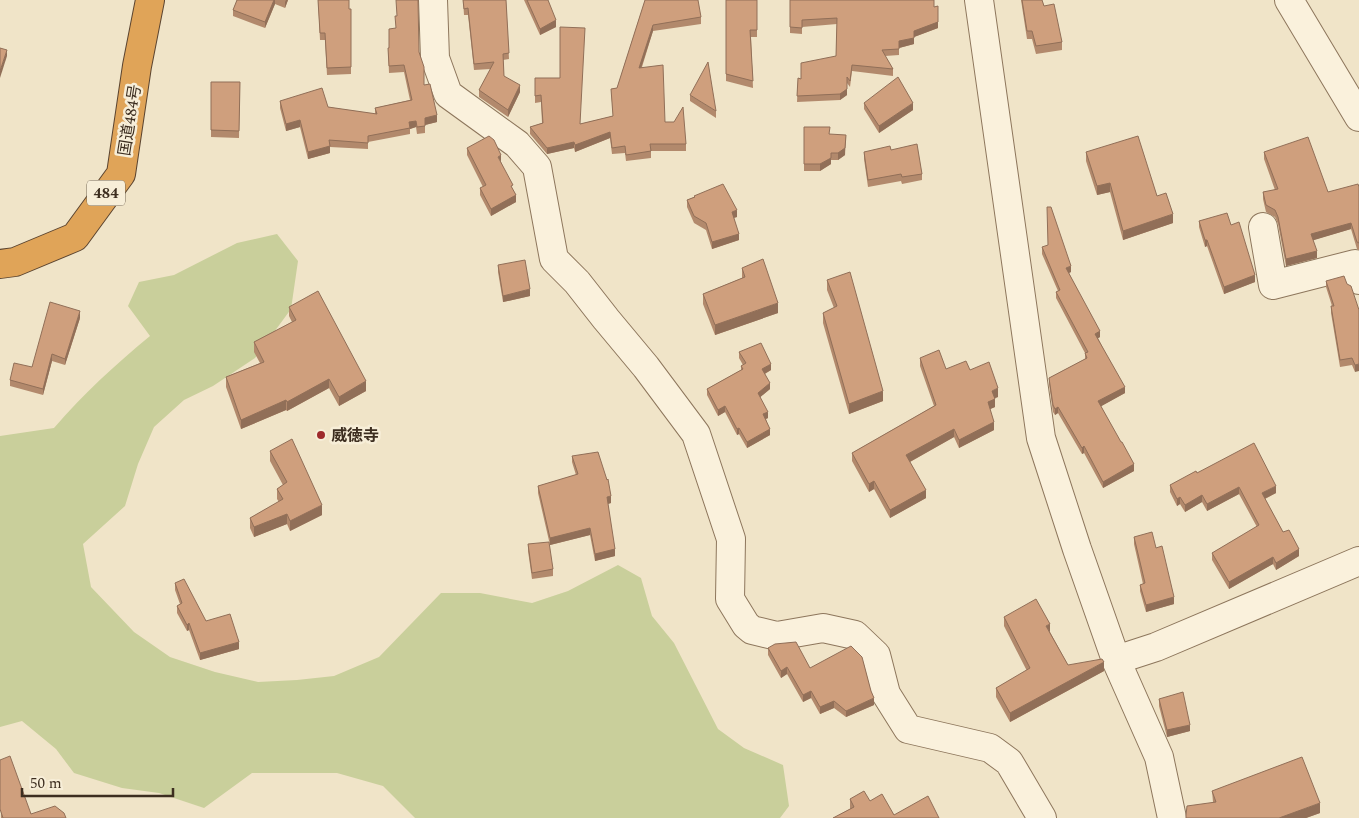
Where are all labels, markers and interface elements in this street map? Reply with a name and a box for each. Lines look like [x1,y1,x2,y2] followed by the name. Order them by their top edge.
[113,83,147,158] street label: 国道484号
[87,180,125,206] road number: 484
[331,424,379,448] place label: 威徳寺
[315,429,327,441] marker: 威徳寺
[22,766,174,798] scale bar
[30,772,62,795] text: 50 m

